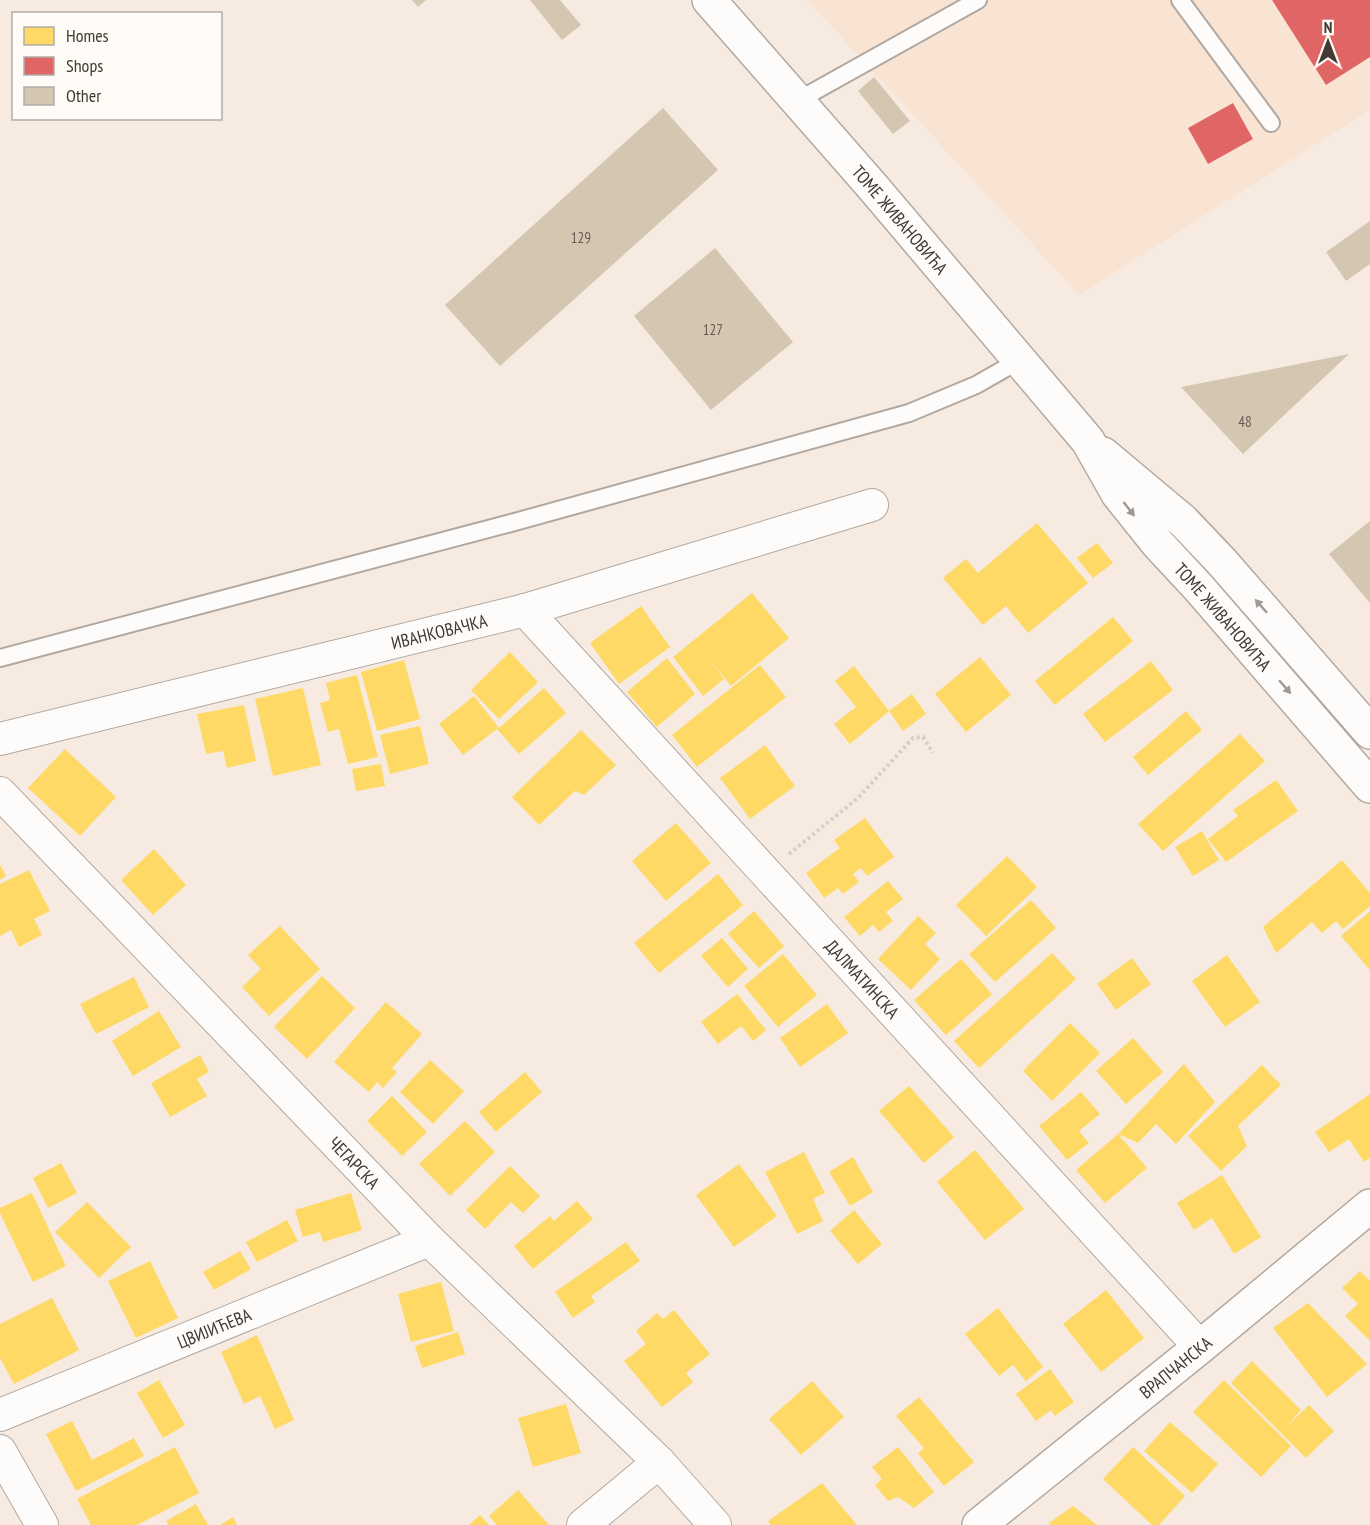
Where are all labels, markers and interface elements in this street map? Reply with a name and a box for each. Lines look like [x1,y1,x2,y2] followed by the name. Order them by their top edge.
[12,12,222,120] legend
[1298,12,1358,72] north arrow
[1324,17,1332,37] text: N
[66,24,109,47] text: Homes
[66,54,103,77] text: Shops
[66,84,101,107] text: Other
[847,160,953,279] street label: ТОМЕ ЖИВАНОВИЋА
[571,228,591,247] house number: 129
[703,320,723,339] house number: 127
[1238,412,1252,431] house number: 48
[1123,501,1135,516] one-way arrow
[1170,558,1277,676] street label: ТОМЕ ЖИВАНОВИЋА
[1255,599,1268,614] one-way arrow
[389,608,490,654] street label: ИВАНКОВАЧКА
[1278,679,1291,694] one-way arrow
[821,934,905,1023] street label: ДАЛМАТИНСКА
[324,1131,385,1194] street label: ЧЕГАРСКА
[173,1302,255,1353] street label: ЦВИЈИЋЕВА
[1134,1331,1216,1403] street label: ВРАПЧАНСКА

